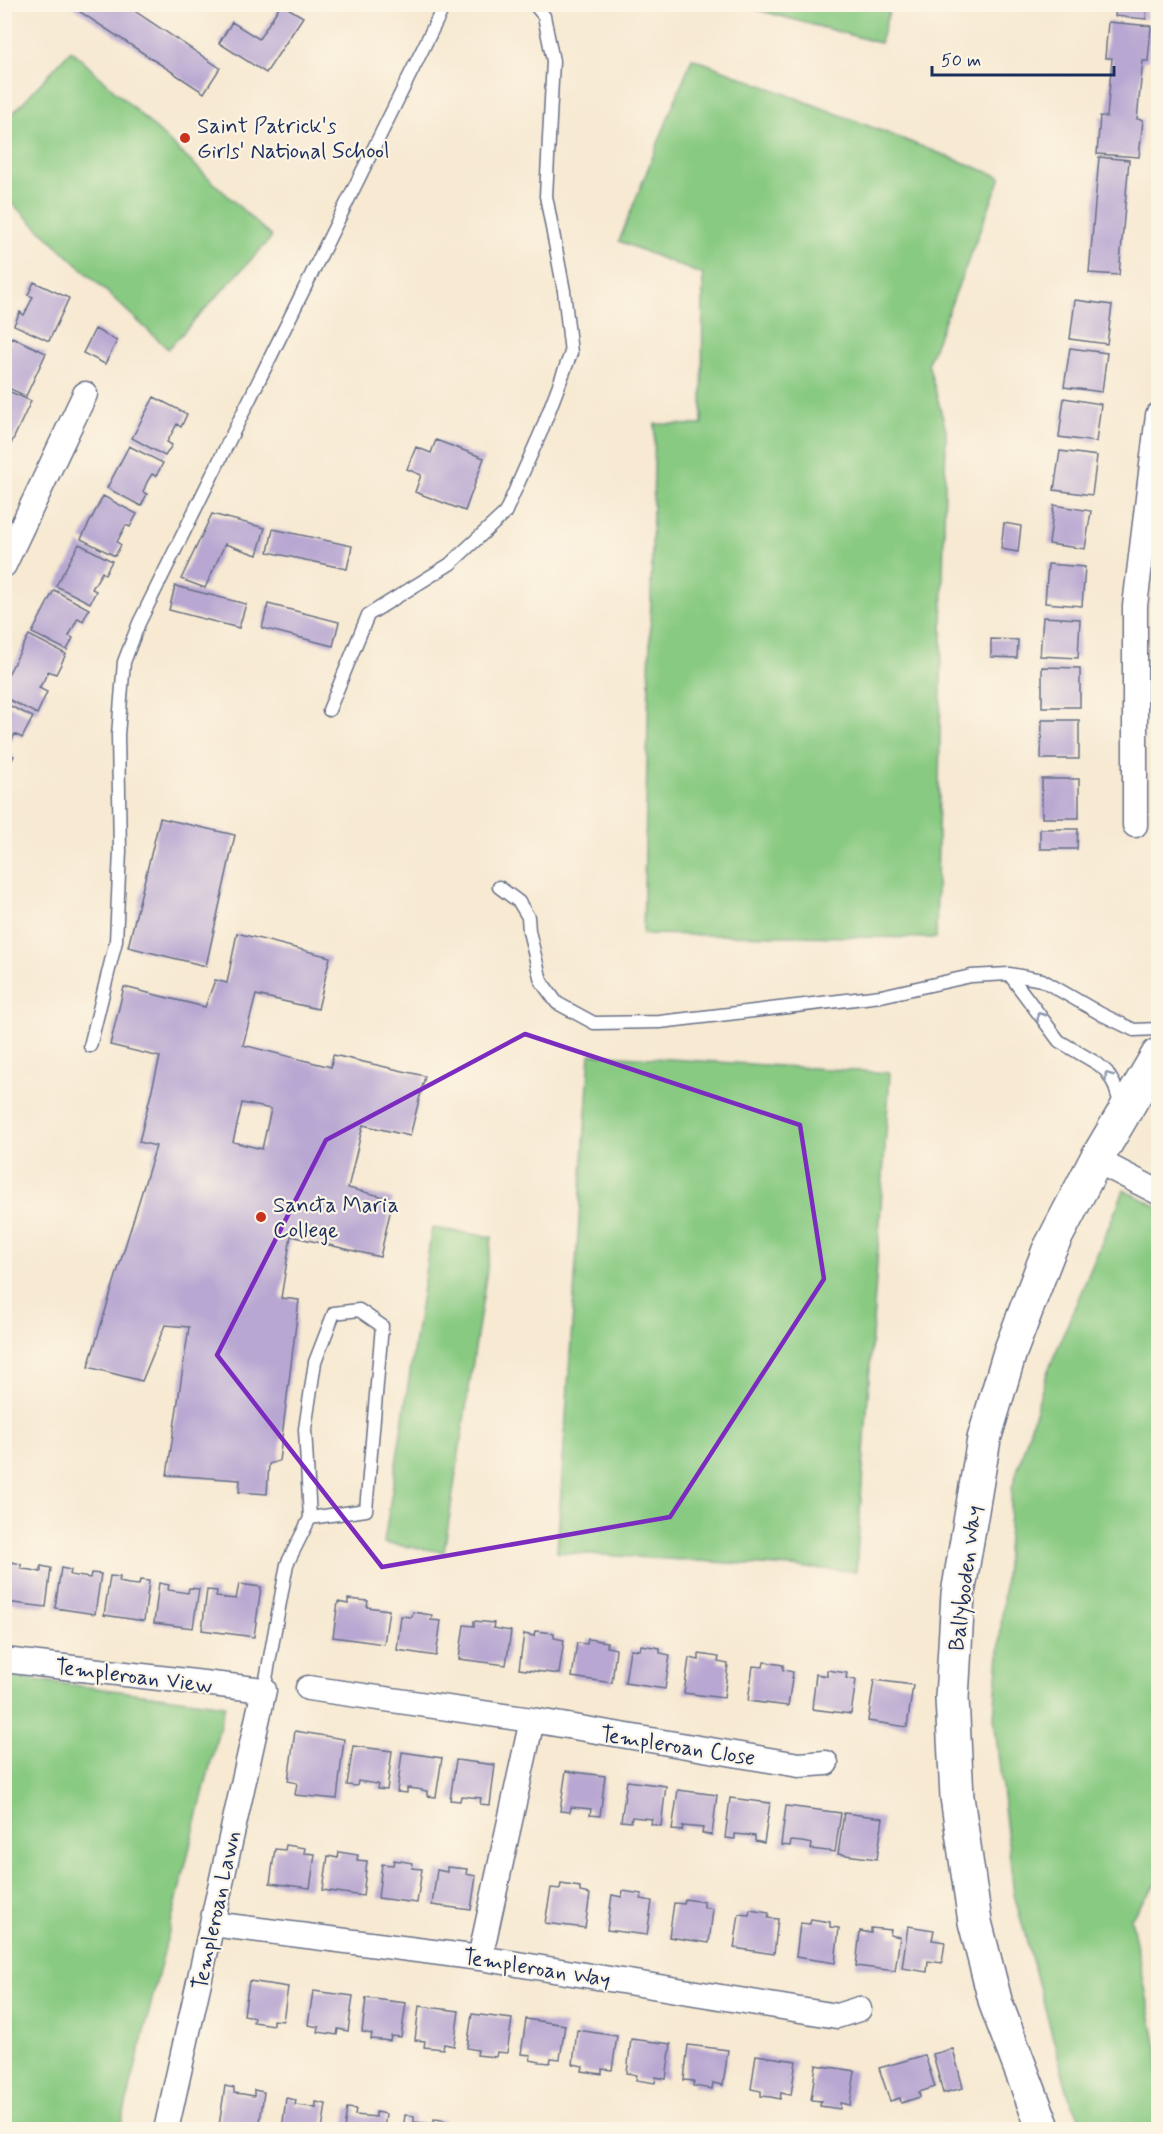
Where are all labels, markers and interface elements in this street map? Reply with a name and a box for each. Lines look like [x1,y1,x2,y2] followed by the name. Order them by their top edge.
[932,39,1114,77] scale bar
[941,49,981,73] text: 50 m
[197,113,389,166] place label: Saint Patrick's Girls' National School
[178,131,192,145] marker: Saint Patrick's Girls' National School
[1036,1011,1047,1022] one-way arrow
[1104,1071,1115,1082] one-way arrow
[273,1192,399,1246] place label: Sancta Maria College
[254,1210,268,1224] marker: Sancta Maria College
[943,1504,989,1653] street label: Ballyboden Way
[54,1653,214,1701] street label: Templeroan View
[598,1721,757,1773] street label: Templeroan Close
[186,1828,247,1993] street label: Templeroan Lawn
[461,1944,612,1994] street label: Templeroan Way

